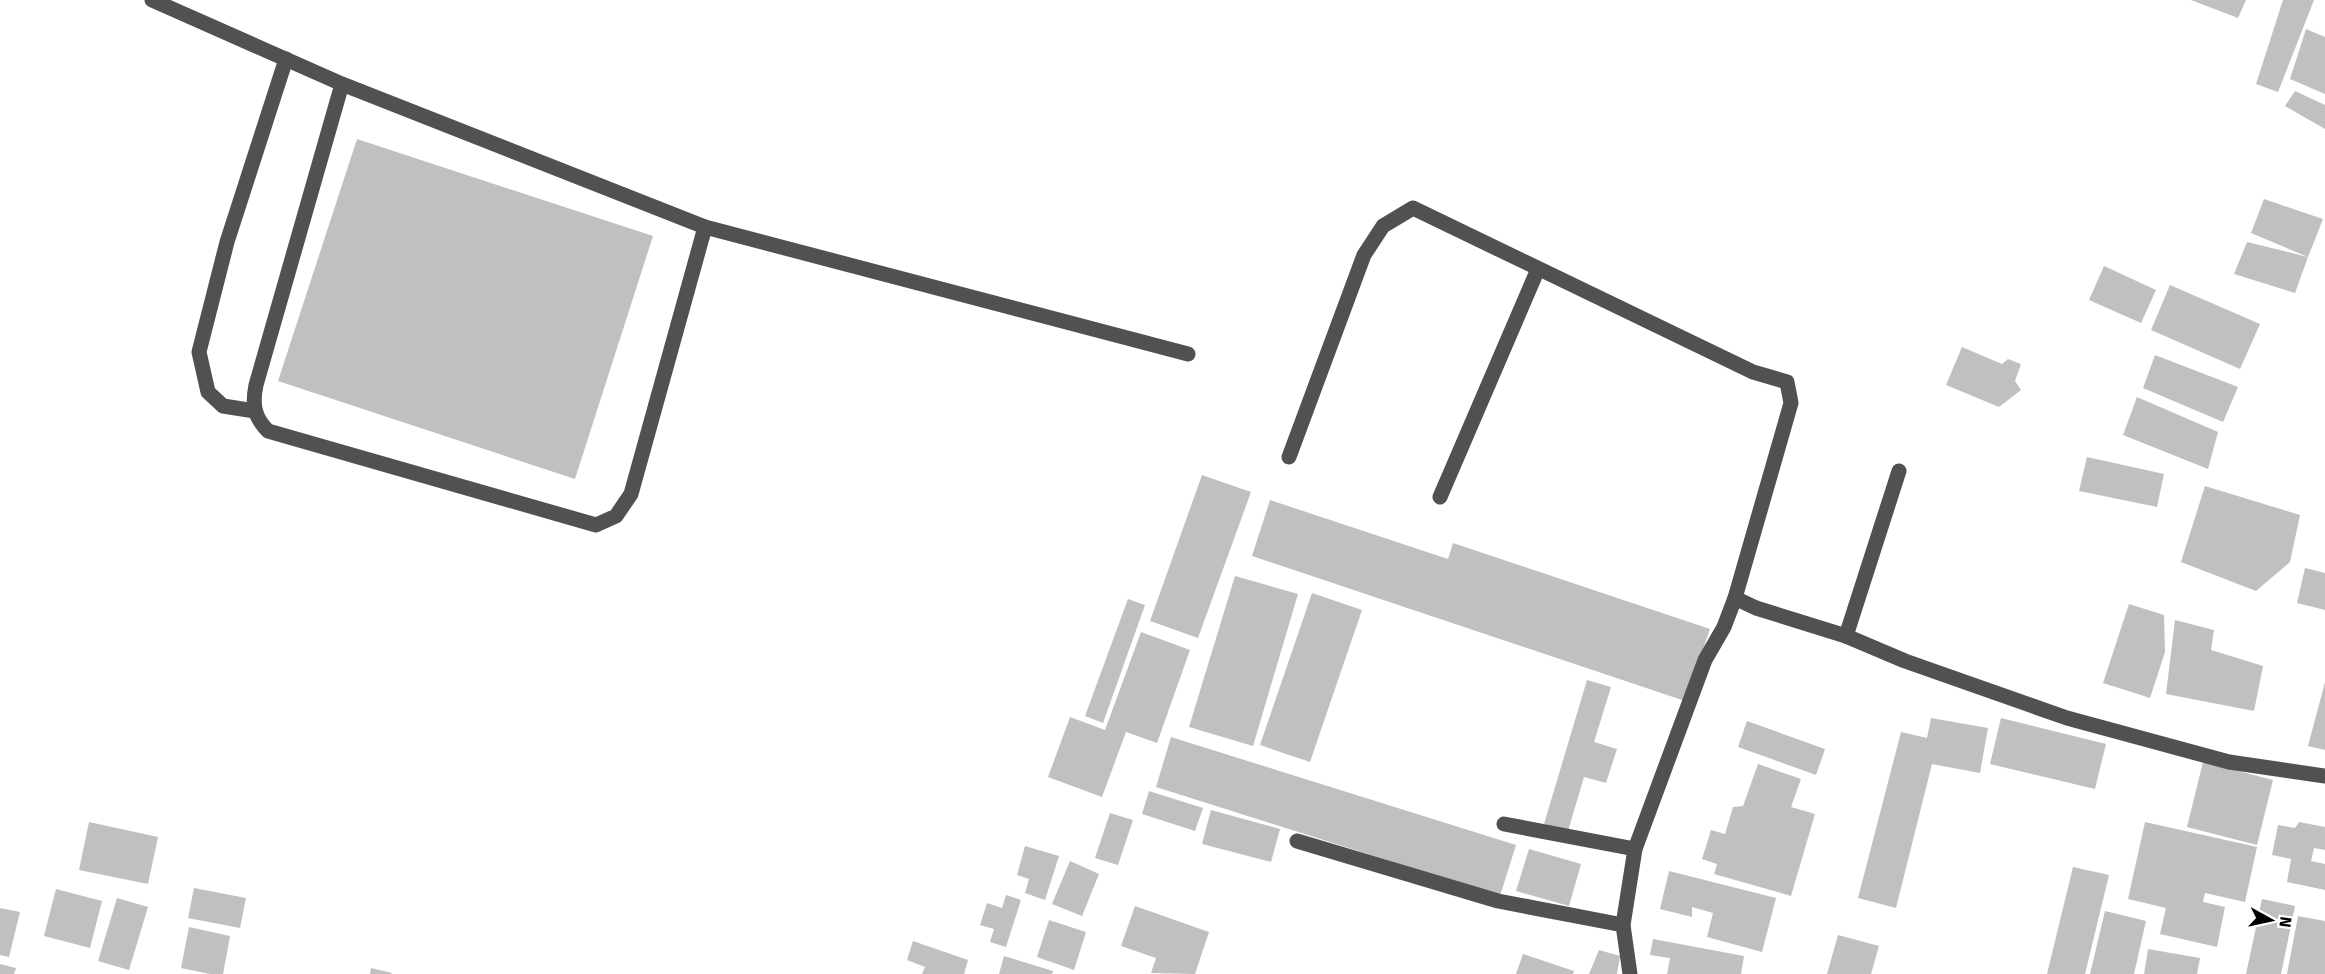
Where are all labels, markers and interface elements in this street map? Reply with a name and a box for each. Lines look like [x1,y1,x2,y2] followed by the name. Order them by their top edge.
[2241,890,2301,950] north arrow
[2275,915,2296,929] text: N

